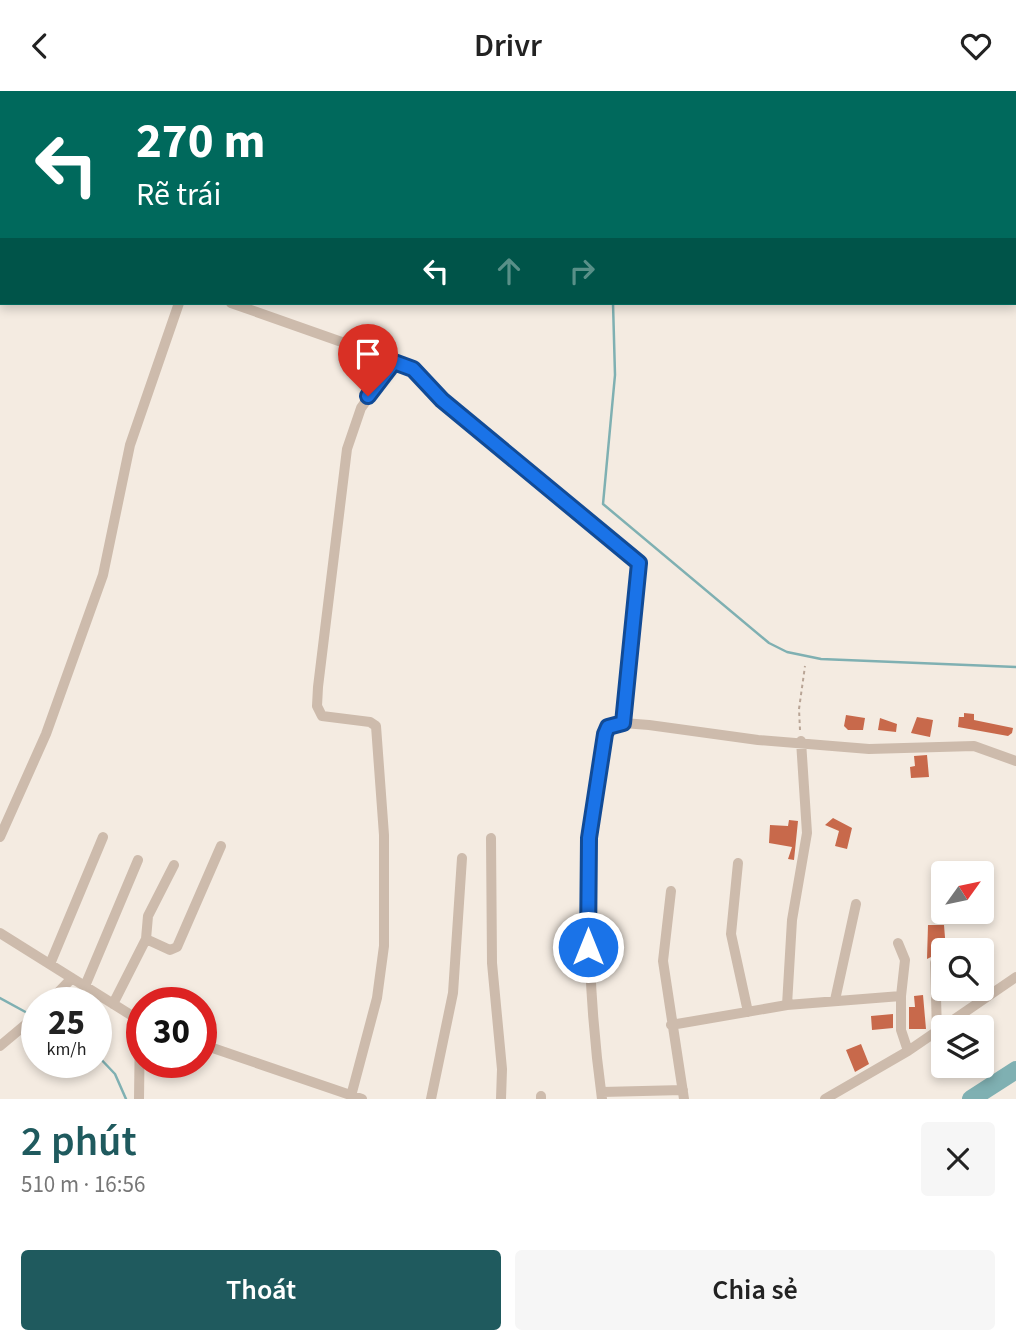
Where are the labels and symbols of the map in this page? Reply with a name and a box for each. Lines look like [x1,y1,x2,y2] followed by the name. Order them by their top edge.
[338,324,398,396] pin
[931,861,994,924] north arrow
[551,910,625,984] position arrow
[126,987,217,1078] speed limit sign: 30

